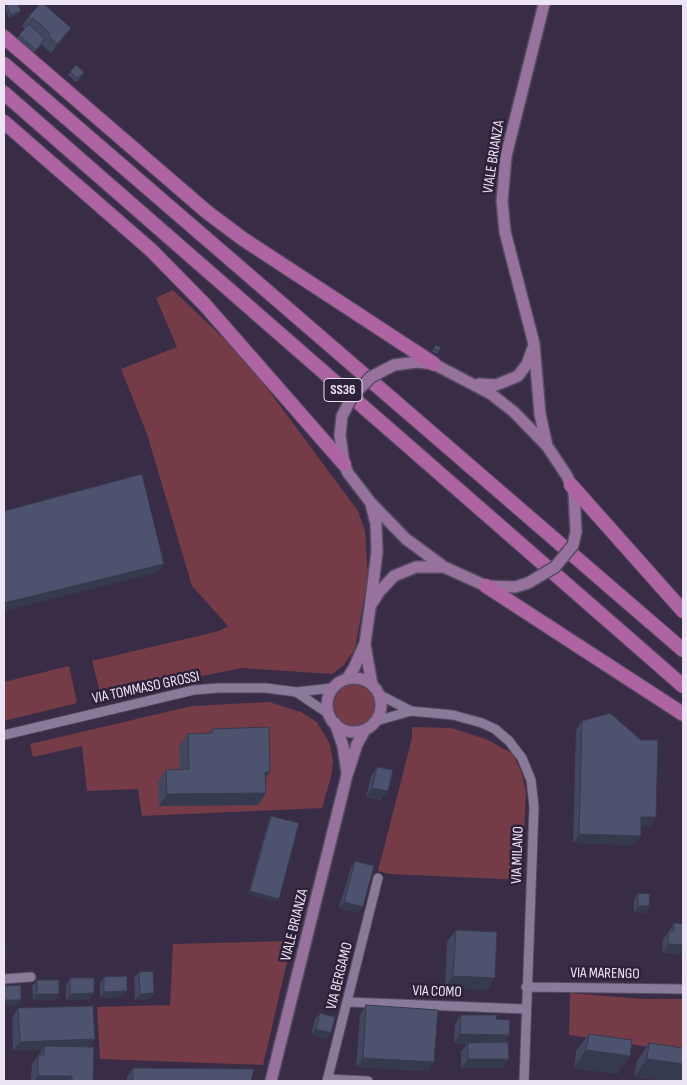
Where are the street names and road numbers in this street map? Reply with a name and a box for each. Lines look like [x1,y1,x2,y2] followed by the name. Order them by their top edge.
[479,119,509,195] street label: VIALE BRIANZA
[324,378,362,402] road number: SS36
[91,668,201,708] street label: VIA TOMMASO GROSSI
[508,826,528,884] street label: VIA MILANO
[277,887,313,963] street label: VIALE BRIANZA
[323,941,357,1011] street label: VIA BERGAMO
[570,964,640,984] street label: VIA MARENGO
[412,982,462,1002] street label: VIA COMO

